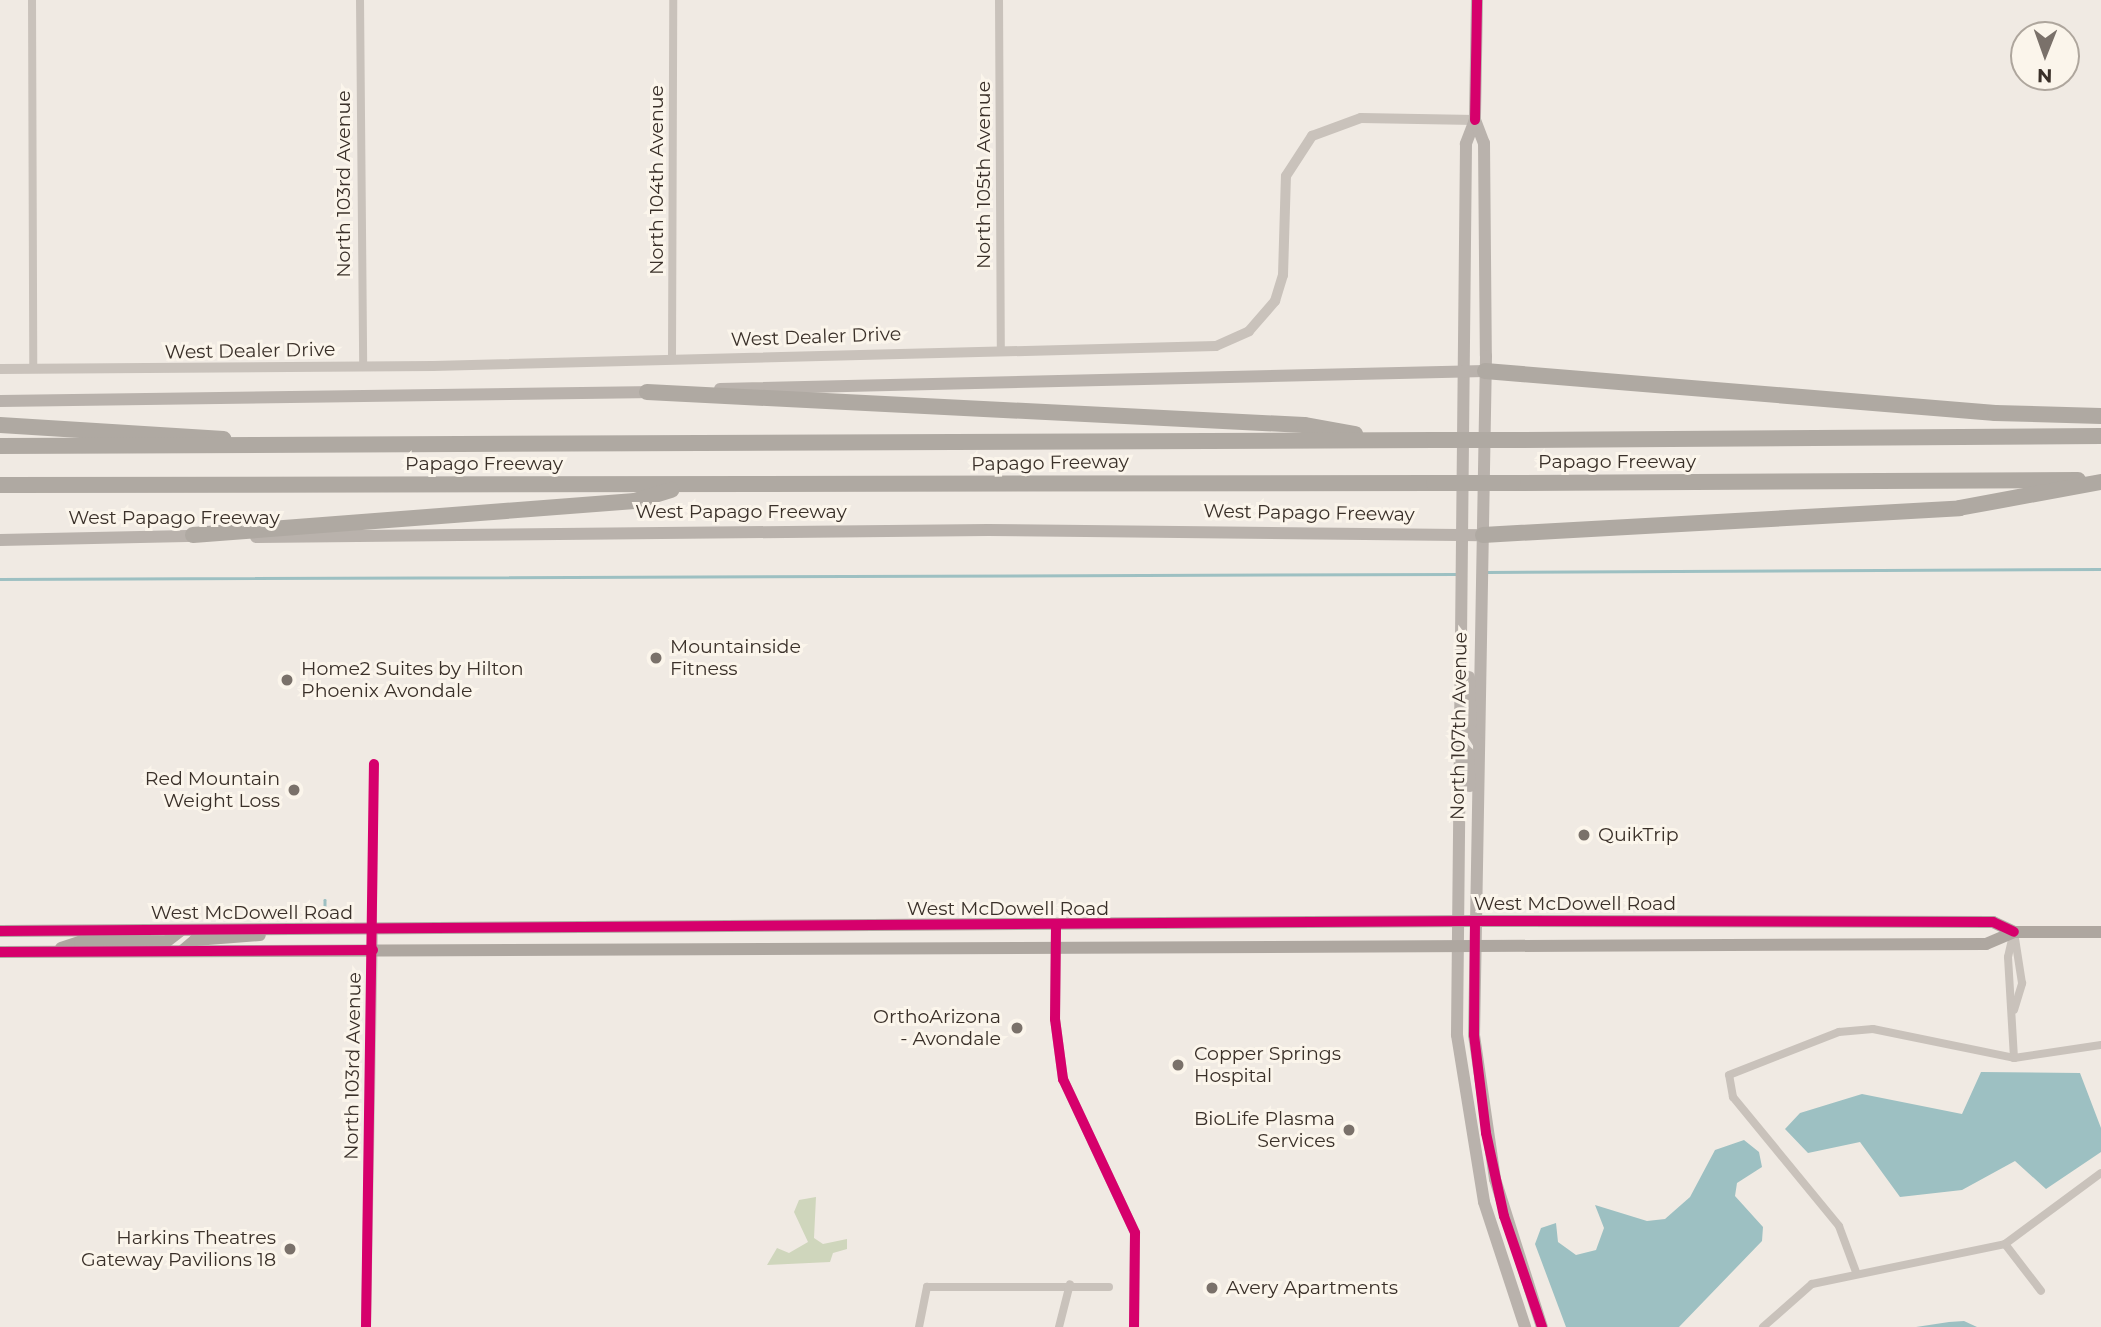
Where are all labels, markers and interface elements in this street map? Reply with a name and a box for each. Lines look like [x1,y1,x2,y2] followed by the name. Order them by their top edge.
[2010,21,2080,91] north arrow
[2037,64,2053,87] text: N
[973,81,995,269] street label: North 105th Avenue
[646,85,668,275] street label: North 104th Avenue
[333,90,355,278] street label: North 103rd Avenue
[730,323,902,351] street label: West Dealer Drive
[165,338,335,364] street label: West Dealer Drive
[971,450,1129,476] street label: Papago Freeway
[1538,451,1696,473] street label: Papago Freeway
[405,453,563,475] street label: Papago Freeway
[1203,500,1415,526] street label: West Papago Freeway
[635,501,847,523] street label: West Papago Freeway
[68,507,280,529] street label: West Papago Freeway
[1446,632,1472,820] street label: North 107th Avenue
[670,636,801,680] place label: Mountainside Fitness
[648,650,664,666] marker: Mountainside Fitness
[301,658,524,702] place label: Home2 Suites by Hilton Phoenix Avondale
[279,672,295,688] marker: Home2 Suites by Hilton Phoenix Avondale
[145,768,280,812] place label: Red Mountain Weight Loss
[286,782,302,798] marker: Red Mountain Weight Loss
[1598,824,1679,846] place label: QuikTrip
[1576,827,1592,843] marker: QuikTrip
[1474,893,1676,915] street label: West McDowell Road
[907,898,1109,920] street label: West McDowell Road
[151,902,353,924] street label: West McDowell Road
[340,972,366,1160] street label: North 103rd Avenue
[873,1006,1001,1050] place label: OrthoArizona - Avondale
[1007,1018,1027,1038] marker: OrthoArizona - Avondale
[1194,1043,1341,1087] place label: Copper Springs Hospital
[1168,1055,1188,1075] marker: Copper Springs Hospital
[1194,1108,1335,1152] place label: BioLife Plasma Services
[1341,1122,1357,1138] marker: BioLife Plasma Services
[81,1227,276,1271] place label: Harkins Theatres Gateway Pavilions 18
[282,1241,298,1257] marker: Harkins Theatres Gateway Pavilions 18
[1226,1277,1398,1299] place label: Avery Apartments
[1204,1280,1220,1296] marker: Avery Apartments

